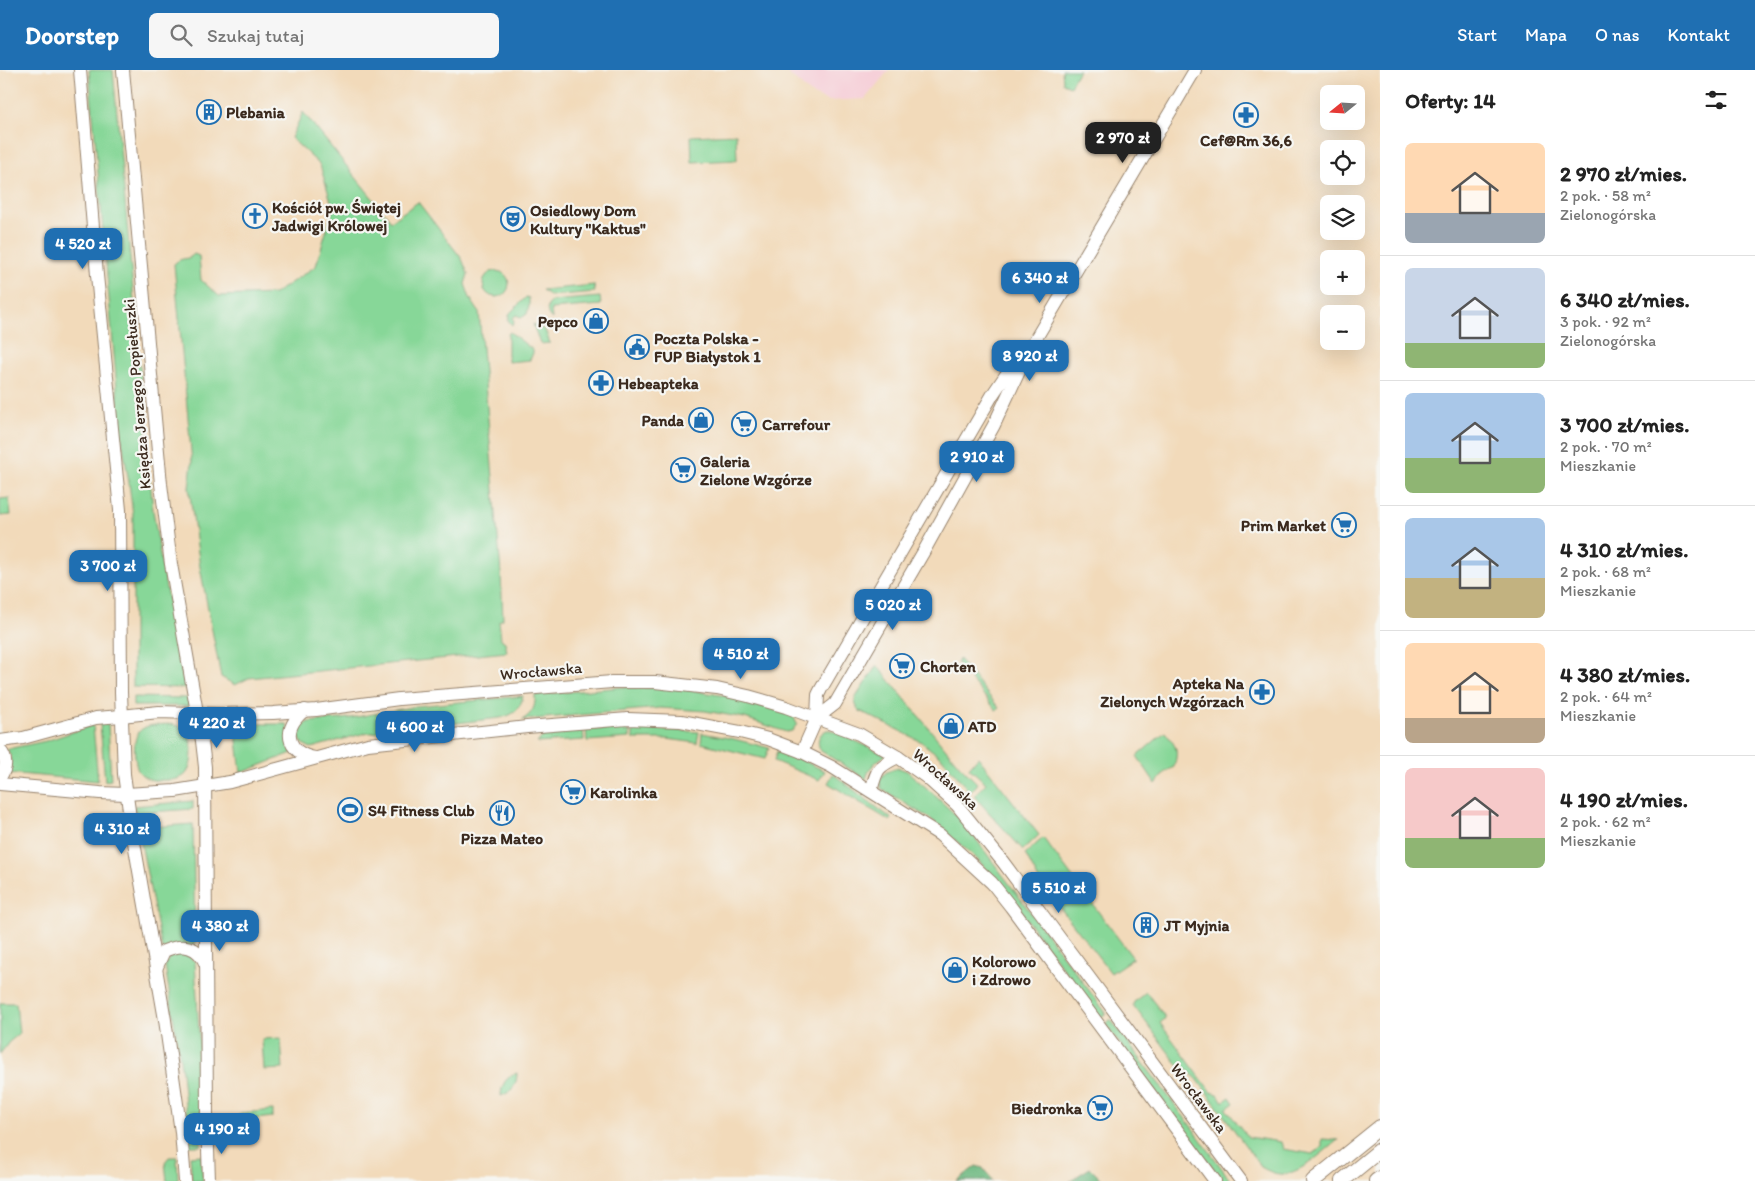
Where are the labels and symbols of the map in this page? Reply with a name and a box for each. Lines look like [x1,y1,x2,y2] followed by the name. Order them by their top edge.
[1320,85,1365,130] north arrow
[196,99,222,125] building icon: Plebania
[1233,102,1259,128] pharmacy icon: Cef@Rm 36,6
[226,103,286,122] place label: Plebania
[1071,122,1175,164] pin: 2 970 zł
[1200,131,1292,150] place label: Cef@Rm 36,6
[271,198,401,236] place label: Kościół pw. Świętej Jadwigi Królowej
[530,201,646,239] place label: Osiedlowy Dom Kultury "Kaktus"
[242,203,268,229] church icon: Kościół pw. Świętej Jadwigi Królowej
[500,206,526,232] theatre icon: Osiedlowy Dom Kultury "Kaktus"
[31,228,135,270] pin: 4 520 zł
[988,262,1092,304] pin: 6 340 zł
[119,298,155,490] street label: Księdza Jerzego Popiełuszki
[583,308,609,334] shop icon: Pepco
[538,312,578,332] place label: Pepco
[654,329,761,367] place label: Poczta Polska - FUP Białystok 1
[624,334,650,360] public building icon: Poczta Polska - FUP Białystok 1
[978,340,1082,382] pin: 8 920 zł
[588,370,614,396] pharmacy icon: Hebeapteka
[618,374,699,394] place label: Hebeapteka
[688,407,714,433] shop icon: Panda
[642,411,684,430] place label: Panda
[731,411,757,437] supermarket icon: Carrefour
[762,415,831,434] place label: Carrefour
[925,440,1029,483] pin: 2 910 zł
[700,452,812,490] place label: Galeria Zielone Wzgórze
[670,457,696,483] supermarket icon: Galeria Zielone Wzgórze
[1331,512,1357,538] supermarket icon: Prim Market
[1241,516,1326,535] place label: Prim Market
[56,550,160,592] pin: 3 700 zł
[841,588,945,631] pin: 5 020 zł
[689,638,793,680] pin: 4 510 zł
[889,653,915,679] supermarket icon: Chorten
[920,657,977,676] place label: Chorten
[499,658,584,684] street label: Wrocławska
[1100,674,1245,712] place label: Apteka Na Zielonych Wzgórzach
[1249,679,1275,705] pharmacy icon: Apteka Na Zielonych Wzgórzach
[165,706,269,749] pin: 4 220 zł
[363,710,467,753] pin: 4 600 zł
[938,713,964,739] shop icon: ATD
[967,717,996,736] place label: ATD
[909,744,984,814] street label: Wrocławska
[560,779,586,805] supermarket icon: Karolinka
[590,783,658,802] place label: Karolinka
[337,797,363,823] sports icon: S4 Fitness Club
[489,800,515,826] restaurant icon: Pizza Mateo
[368,801,475,820] place label: S4 Fitness Club
[70,812,174,855] pin: 4 310 zł
[461,829,543,848] place label: Pizza Mateo
[1007,872,1111,914] pin: 5 510 zł
[168,910,272,952] pin: 4 380 zł
[1133,912,1159,938] building icon: JT Myjnia
[1163,916,1230,936] place label: JT Myjnia
[972,952,1036,989] place label: Kolorowo i Zdrowo
[942,957,968,983] shop icon: Kolorowo i Zdrowo
[1167,1059,1232,1137] street label: Wrocławska
[1087,1095,1113,1121] supermarket icon: Biedronka
[1011,1099,1083,1118] place label: Biedronka
[170,1112,274,1155] pin: 4 190 zł

